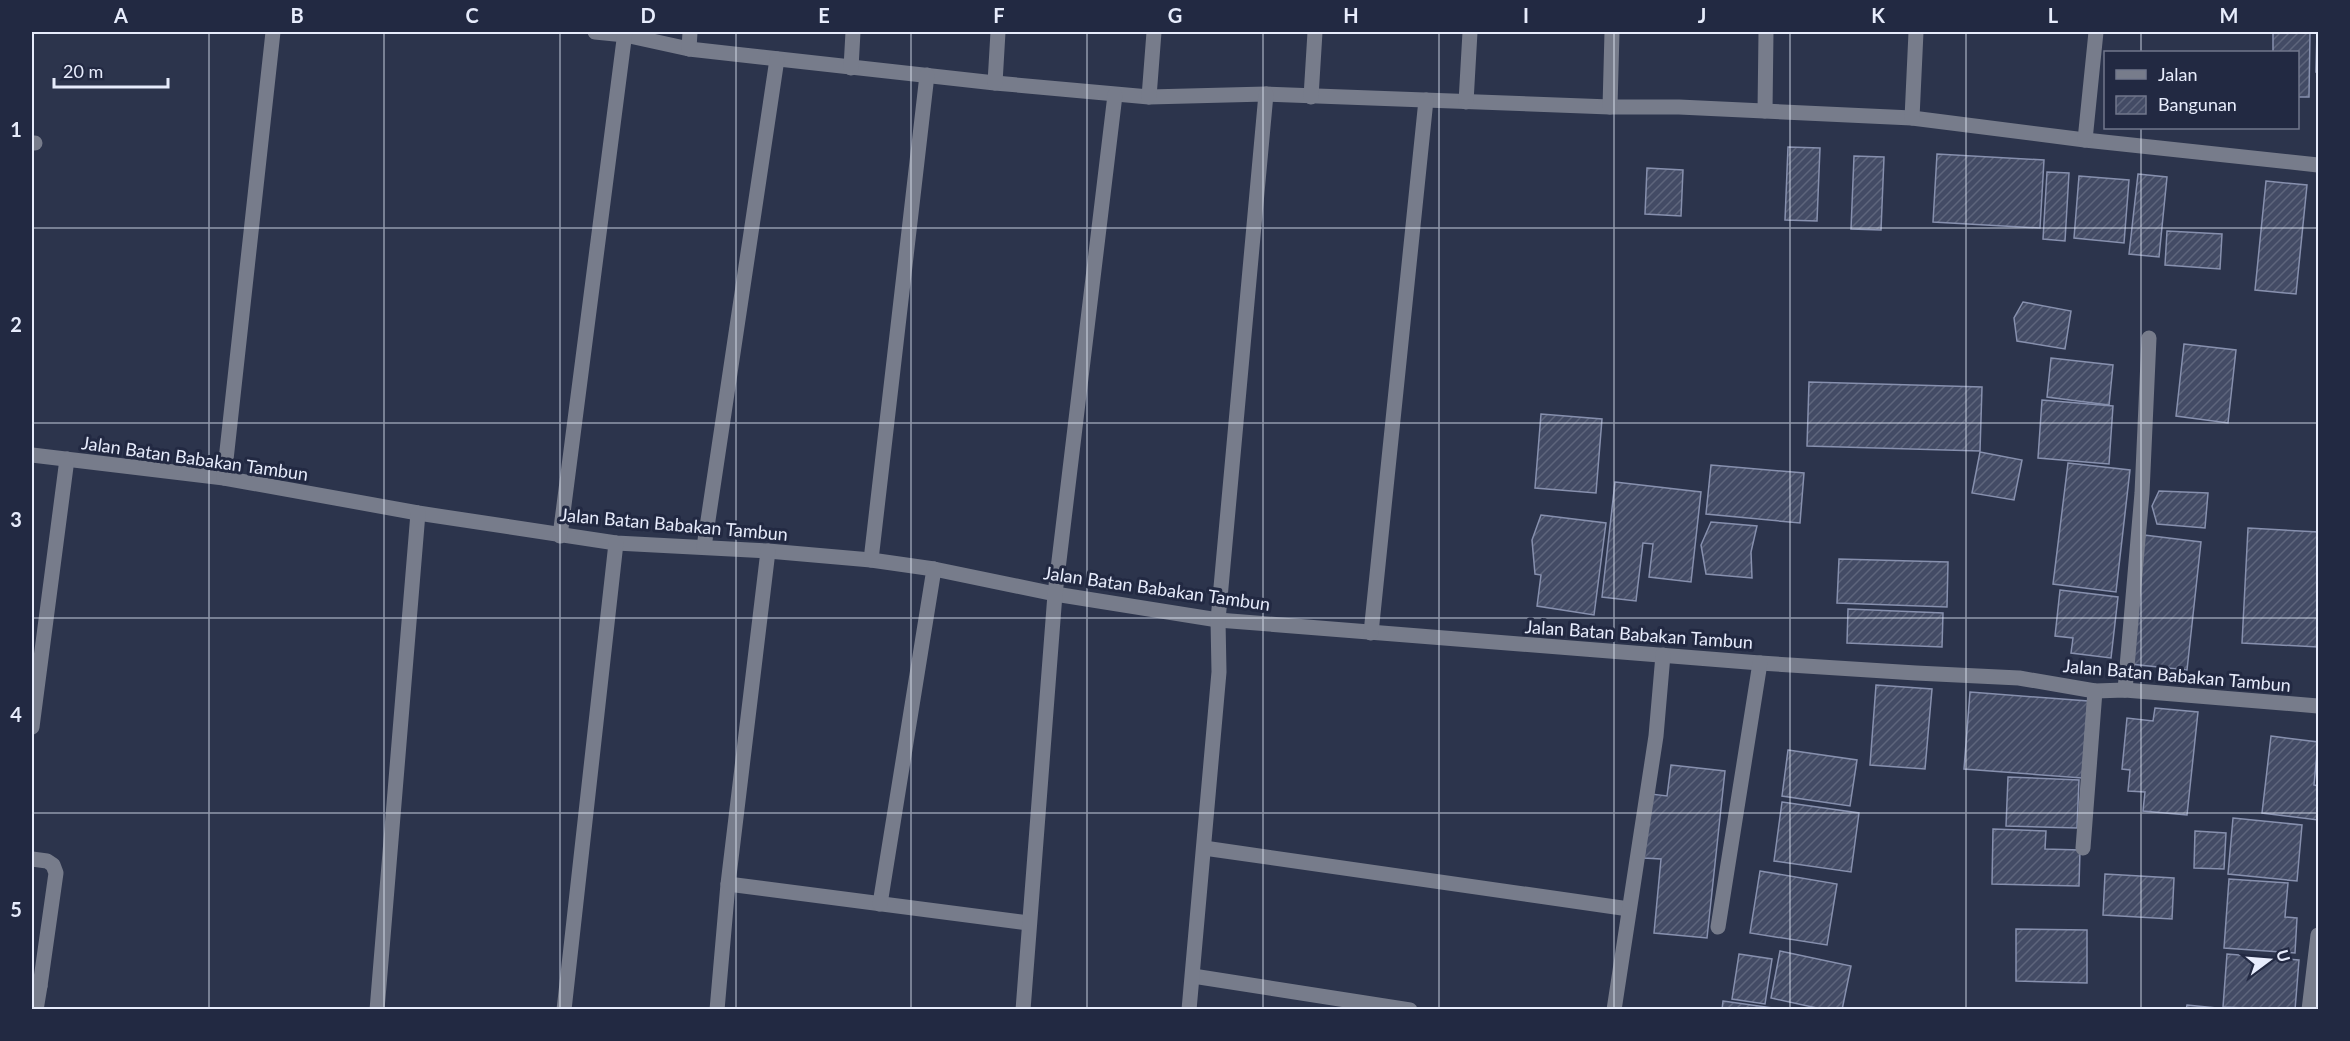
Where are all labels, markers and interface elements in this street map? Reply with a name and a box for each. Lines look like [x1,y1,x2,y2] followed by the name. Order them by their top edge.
[113,3,128,27] text: A
[290,3,304,27] text: B
[465,3,479,27] text: C
[640,3,656,27] text: D
[818,3,830,27] text: E
[993,3,1005,27] text: F
[1168,3,1182,27] text: G
[1343,3,1359,27] text: H
[1523,3,1529,27] text: I
[1698,3,1706,27] text: J
[1871,3,1885,27] text: K
[2048,3,2059,27] text: L
[2220,3,2238,27] text: M
[54,51,168,89] scale bar
[2104,51,2299,129] legend
[63,60,103,82] text: 20 m
[2158,63,2197,85] text: Jalan
[2158,93,2237,115] text: Bangunan
[10,117,22,141] text: 1
[10,312,22,336] text: 2
[80,431,310,485] street label: Jalan Batan Babakan Tambun
[559,503,789,545] street label: Jalan Batan Babakan Tambun
[10,507,22,531] text: 3
[1042,561,1272,615] street label: Jalan Batan Babakan Tambun
[1524,615,1754,653] street label: Jalan Batan Babakan Tambun
[2062,654,2292,696] street label: Jalan Batan Babakan Tambun
[10,702,22,726] text: 4
[10,897,22,921] text: 5
[2239,930,2299,990] north arrow
[2273,947,2295,964] text: U

